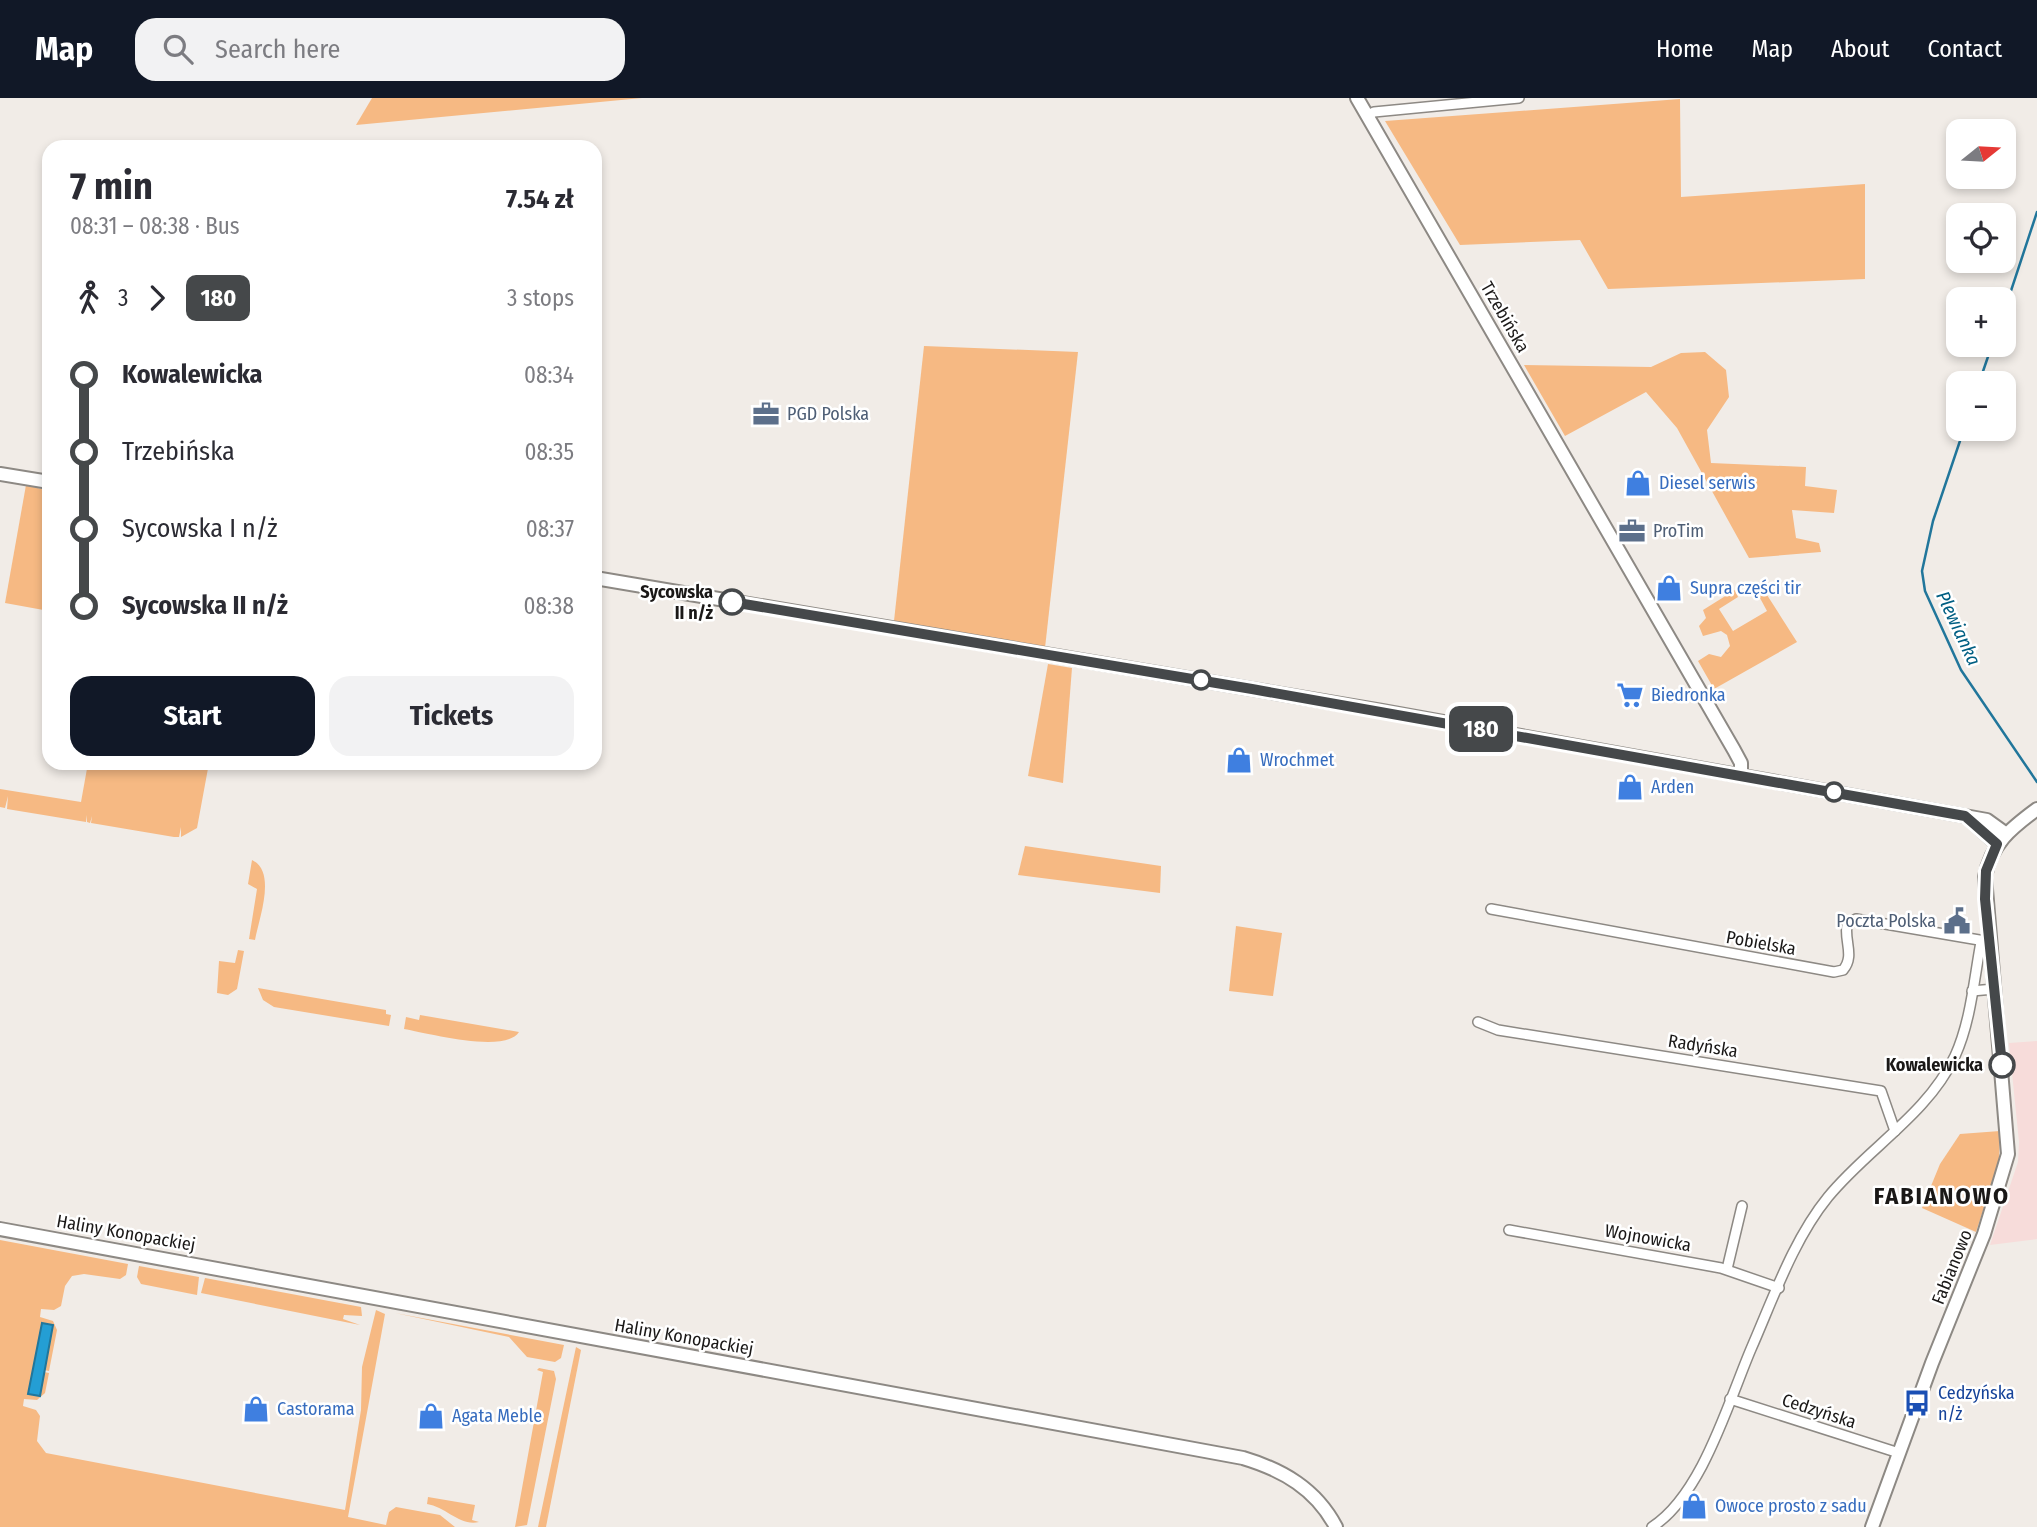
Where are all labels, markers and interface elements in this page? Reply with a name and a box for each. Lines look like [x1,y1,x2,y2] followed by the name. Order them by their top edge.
[135,18,625,81] search box
[35,29,93,69] text: Map
[159,30,197,68] icon: search
[215,34,340,65] text: Search here
[1656,35,1713,63] text: Home
[1751,35,1793,63] text: Map
[1831,35,1889,63] text: About
[1927,35,2002,63] text: Contact
[1946,119,2016,189] north arrow
[1946,119,2016,441] map controls
[70,163,153,209] text: 7 min
[506,184,574,215] text: 7.54 zł
[1946,203,2016,273] button: locate
[70,212,240,240] text: 08:31 – 08:38 · Bus
[1476,278,1534,356] street label: Trzebińska
[70,279,108,317] icon: walk
[138,279,176,317] icon: forward
[118,284,128,312] text: 3
[200,284,236,312] text: 180
[507,284,574,312] text: 3 stops
[1946,287,2016,357] button: +
[122,359,262,390] text: Kowalewicka
[524,361,574,389] text: 08:34
[1946,371,2016,441] button: −
[751,399,781,429] office icon: PGD Polska
[787,403,869,425] place label: PGD Polska
[122,436,235,467] text: Trzebińska
[525,438,574,466] text: 08:35
[1623,468,1653,498] shop icon: Diesel serwis
[1659,472,1756,494] place label: Diesel serwis
[122,513,277,544] text: Sycowska I n/ż
[526,515,574,543] text: 08:37
[1617,516,1647,546] office icon: ProTim
[1653,520,1704,542] place label: ProTim
[1654,573,1684,603] shop icon: Supra części tir
[1690,577,1802,599] place label: Supra części tir
[640,581,713,624] place label: Sycowska II n/ż
[1931,587,1986,669] water label: Plewianka
[719,589,745,615] marker: Sycowska II n/ż
[122,590,288,621] text: Sycowska II n/ż
[524,592,574,620] text: 08:38
[1191,670,1211,690] unlabelled marker
[70,676,315,756] button: Start
[329,676,574,756] button: Tickets
[1615,680,1645,710] supermarket icon: Biedronka
[1651,684,1726,706] place label: Biedronka
[1441,706,1521,752] line badge: 180
[1463,715,1499,743] text: 180
[1224,745,1254,775] shop icon: Wrochmet
[1260,749,1335,771] place label: Wrochmet
[1615,772,1645,802] shop icon: Arden
[1651,776,1694,798] place label: Arden
[1824,782,1844,802] unlabelled marker
[1942,906,1972,936] public building icon: Poczta Polska
[1836,910,1936,932] place label: Poczta Polska
[1724,926,1798,960] street label: Pobielska
[1667,1030,1740,1062] street label: Radyńska
[1989,1052,2015,1078] marker: Kowalewicka
[1886,1054,1983,1076] place label: Kowalewicka
[1874,1182,2010,1210] district label: FABIANOWO
[55,1210,197,1256] street label: Haliny Konopackiej
[1603,1220,1693,1256] street label: Wojnowicka
[1927,1226,1977,1308] street label: Fabianowo
[613,1314,755,1360] street label: Haliny Konopackiej
[1938,1382,2015,1425] place label: Cedzyńska n/ż
[1902,1388,1932,1418] bus stop icon: Cedzyńska n/ż
[1779,1389,1859,1433] street label: Cedzyńska
[241,1394,271,1424] shop icon: Castorama
[277,1398,355,1420] place label: Castorama
[416,1401,446,1431] shop icon: Agata Meble
[452,1405,542,1427] place label: Agata Meble
[1679,1491,1709,1521] shop icon: Owoce prosto z sadu
[1715,1495,1867,1517] place label: Owoce prosto z sadu

